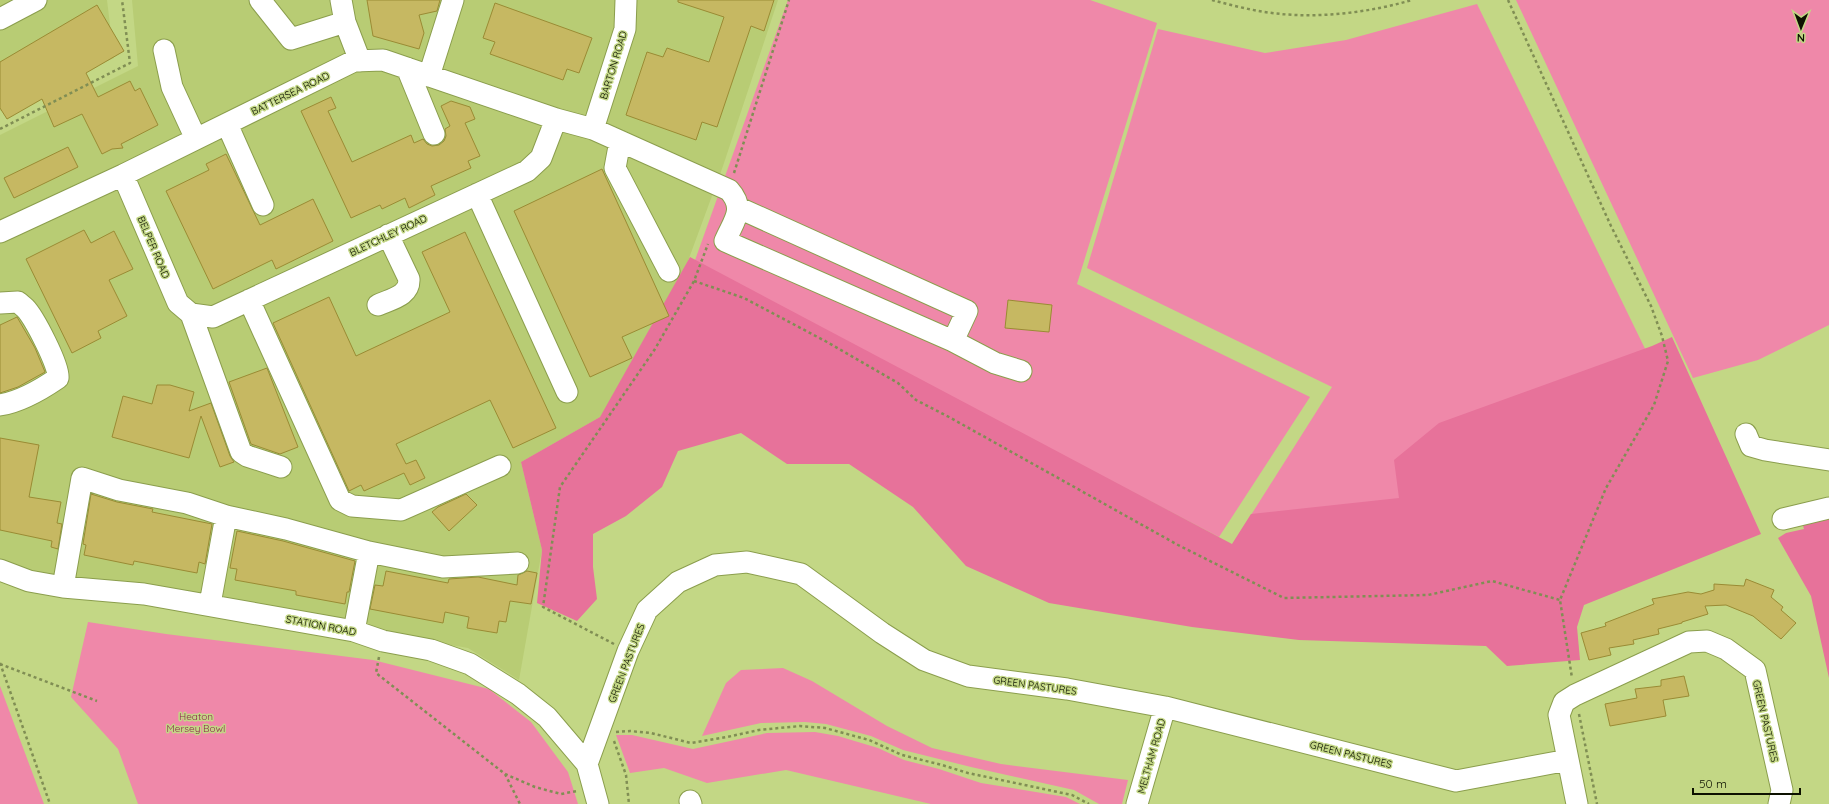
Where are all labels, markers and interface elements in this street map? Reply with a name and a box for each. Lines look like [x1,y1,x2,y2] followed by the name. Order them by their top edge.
[1781,8,1821,48] north arrow
[597,29,630,101] street label: BARTON ROAD
[1797,31,1805,45] text: N
[249,69,332,118] street label: BATTERSEA ROAD
[347,212,429,259] street label: BLETCHLEY ROAD
[135,214,173,280] street label: BELPER ROAD
[285,612,357,639] street label: STATION ROAD
[605,621,648,705] street label: GREEN PASTURES
[993,673,1078,698] street label: GREEN PASTURES
[1750,679,1781,764] street label: GREEN PASTURES
[167,710,225,735] park label: Heaton Mersey Bowl
[1135,717,1168,795] street label: MELTHAM ROAD
[1309,738,1393,771] street label: GREEN PASTURES
[1693,770,1800,796] scale bar
[1699,776,1727,791] text: 50 m

